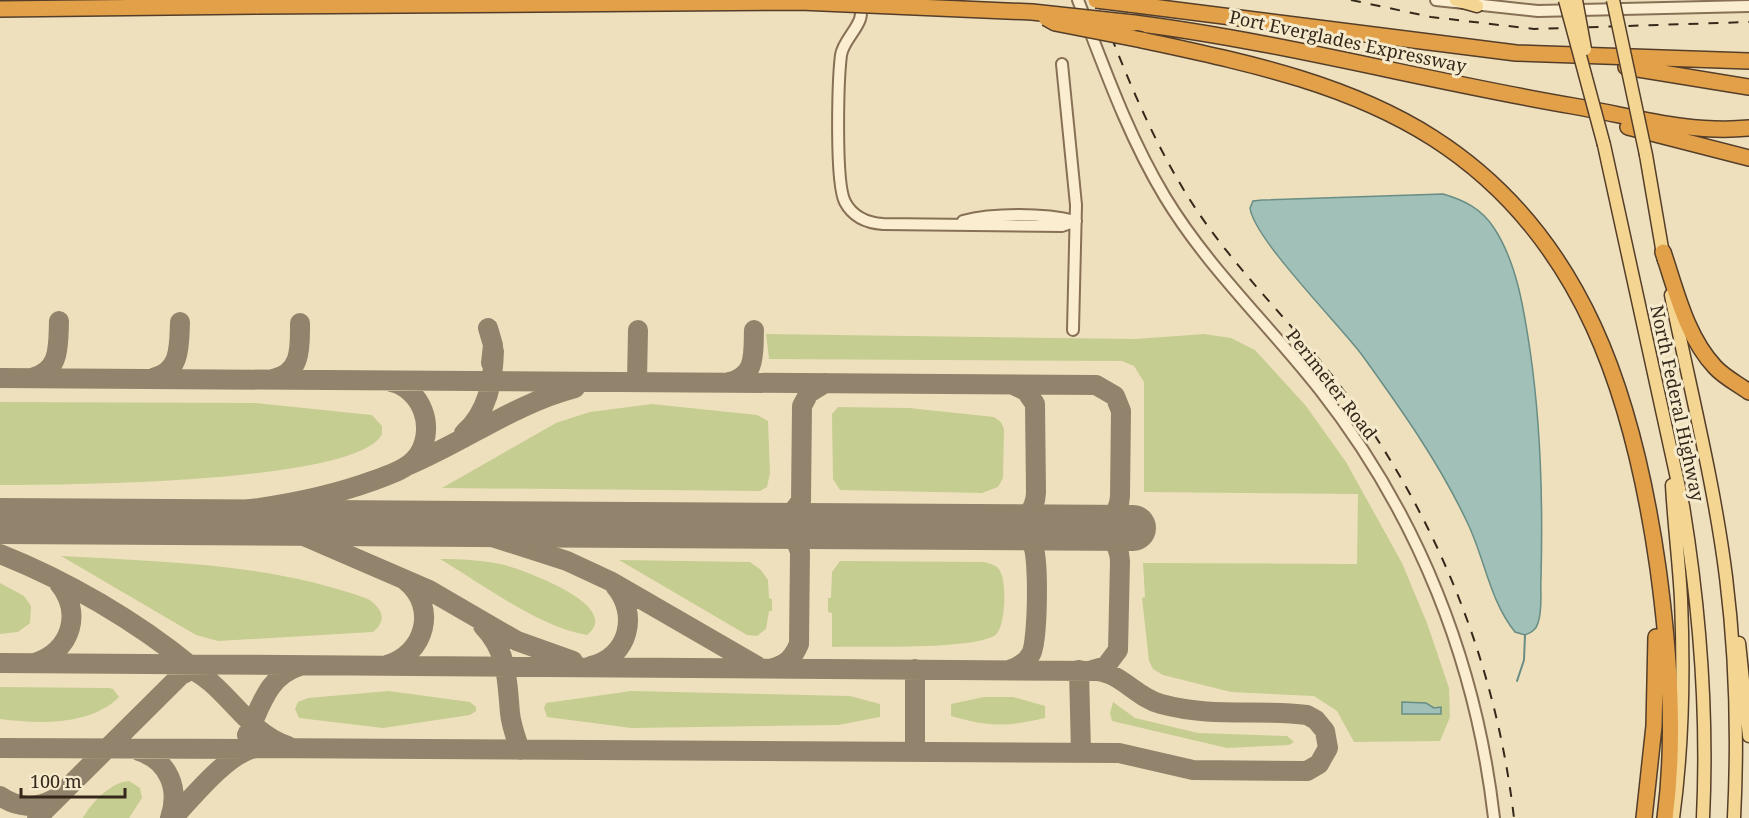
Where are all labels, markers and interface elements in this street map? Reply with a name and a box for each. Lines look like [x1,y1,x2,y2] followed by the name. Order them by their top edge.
[1227,4,1470,78] street label: Port Everglades Expressway
[1645,303,1711,504] street label: North Federal Highway
[1281,324,1383,444] street label: Perimeter Road
[21,761,124,799] scale bar
[30,769,82,793] text: 100 m

